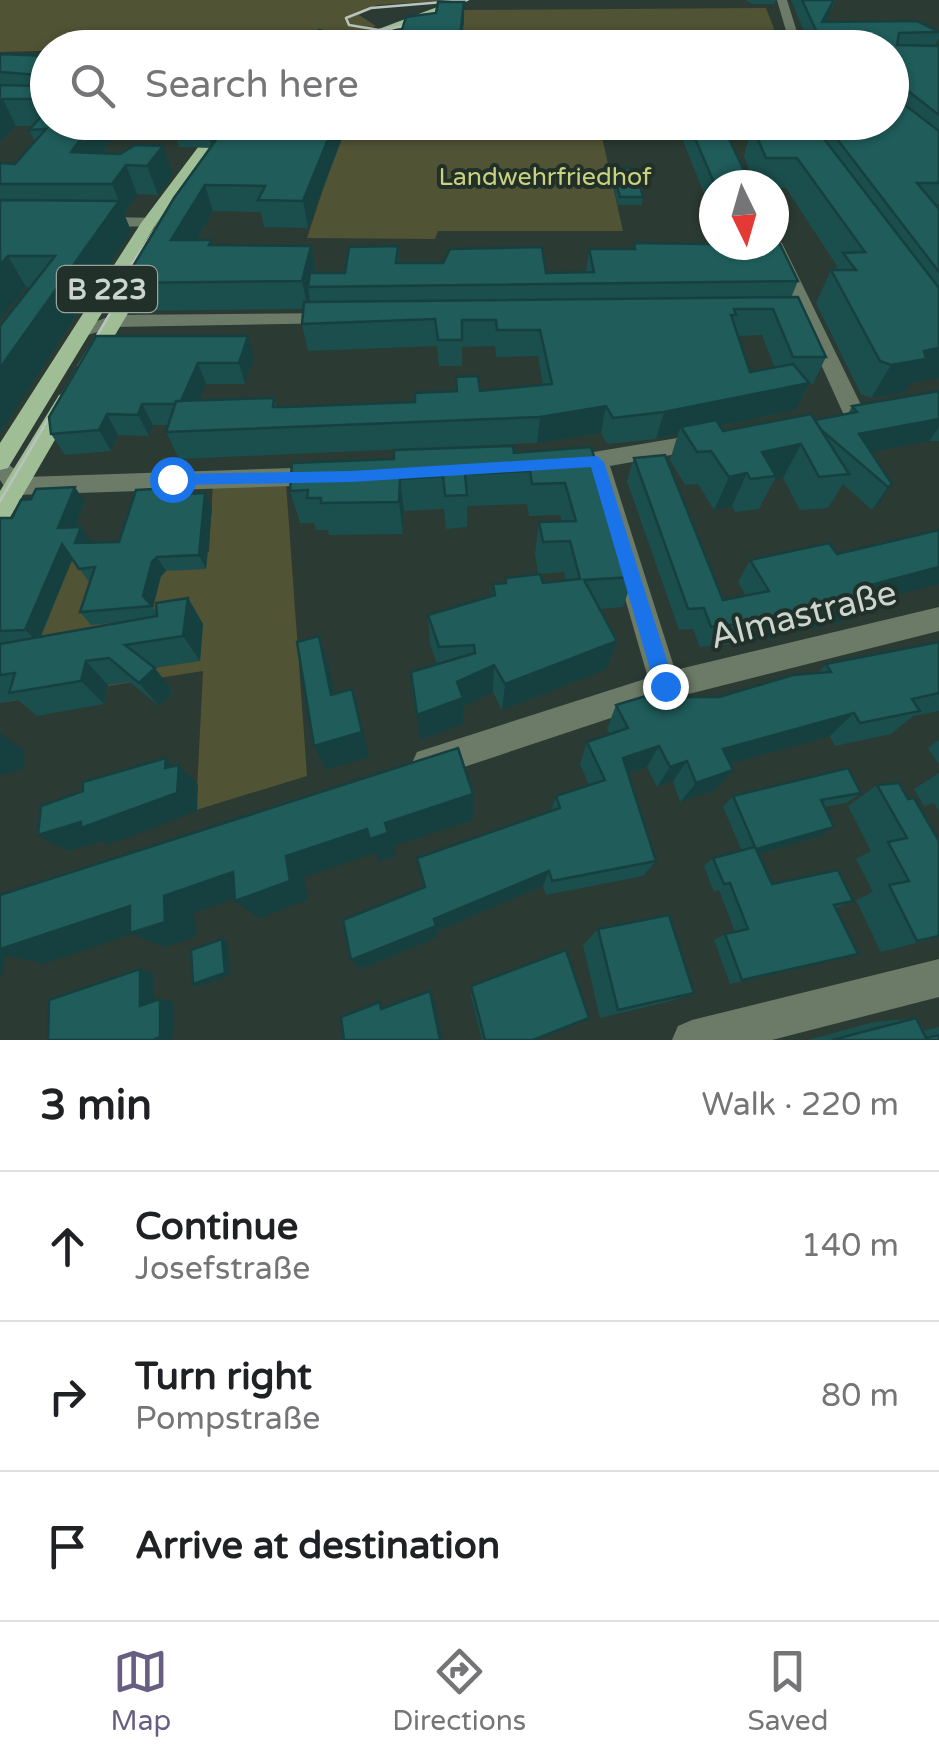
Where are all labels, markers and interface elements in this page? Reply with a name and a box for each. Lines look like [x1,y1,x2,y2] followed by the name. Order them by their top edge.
[30,30,909,140] search box
[65,58,120,113] icon: search
[145,62,359,108] text: Search here
[438,162,652,192] park label: Landwehrfriedhof
[699,170,789,260] north arrow
[57,266,157,312] road number: B 223
[150,457,196,503] route start
[706,572,901,658] street label: Almastraße
[643,664,689,710] route end
[40,1080,152,1131] text: 3 min
[702,1086,899,1124] text: Walk · 220 m
[135,1204,298,1250] text: Continue
[40,1219,95,1274] icon: ahead
[801,1227,899,1265] text: 140 m
[135,1250,310,1288] text: Josefstraße
[135,1354,312,1400] text: Turn right
[40,1369,95,1424] icon: right
[821,1377,899,1415] text: 80 m
[135,1400,320,1438] text: Pompstraße
[40,1519,95,1574] icon: arrive
[135,1523,500,1569] text: Arrive at destination
[111,1644,171,1738] tab: Map
[392,1644,526,1738] tab: Directions
[747,1644,828,1738] tab: Saved

